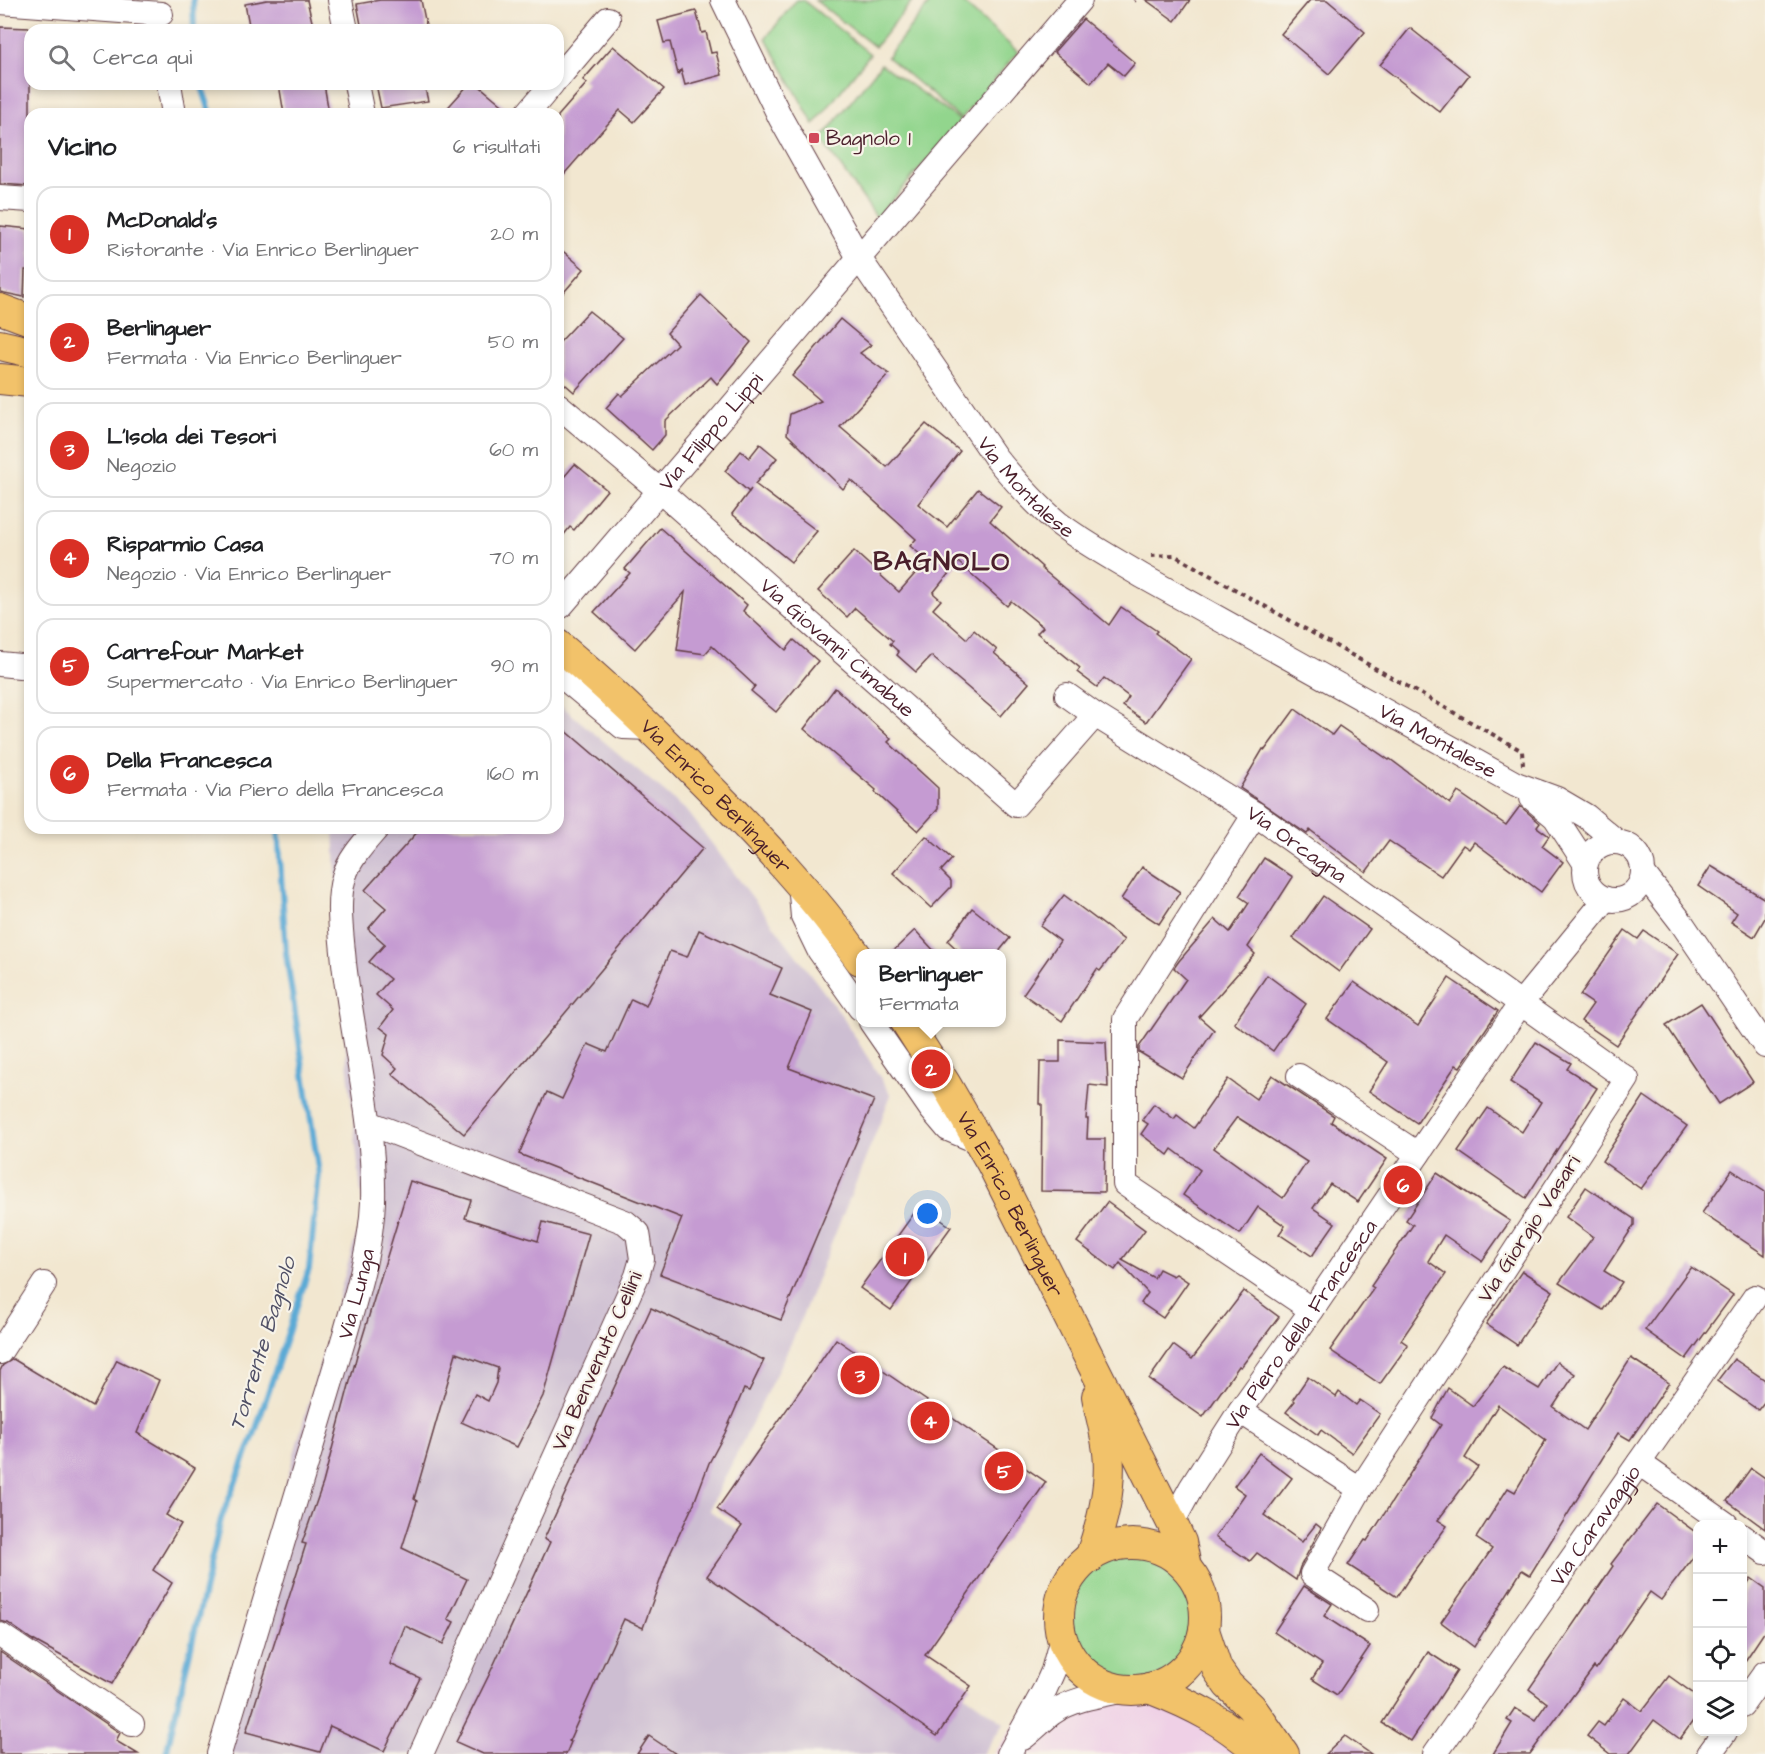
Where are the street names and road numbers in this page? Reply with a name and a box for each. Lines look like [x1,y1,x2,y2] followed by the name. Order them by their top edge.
[652,366,770,497] street label: Via Filippo Lippi
[971,430,1080,545] street label: Via Montalese
[754,571,921,724] street label: Via Giovanni Cimabue
[1374,696,1502,785] street label: Via Montalese
[634,712,799,880] street label: Via Enrico Berlinguer
[1241,798,1353,890] street label: Via Orcagna
[950,1106,1071,1302] street label: Via Enrico Berlinguer
[1470,1150,1589,1310] street label: Via Giorgio Vasari
[1218,1213,1384,1435] street label: Via Piero della Francesca
[330,1246,382,1343] street label: Via Lunga
[544,1266,650,1456] street label: Via Benvenuto Cellini
[1543,1459,1648,1592] street label: Via Caravaggio

